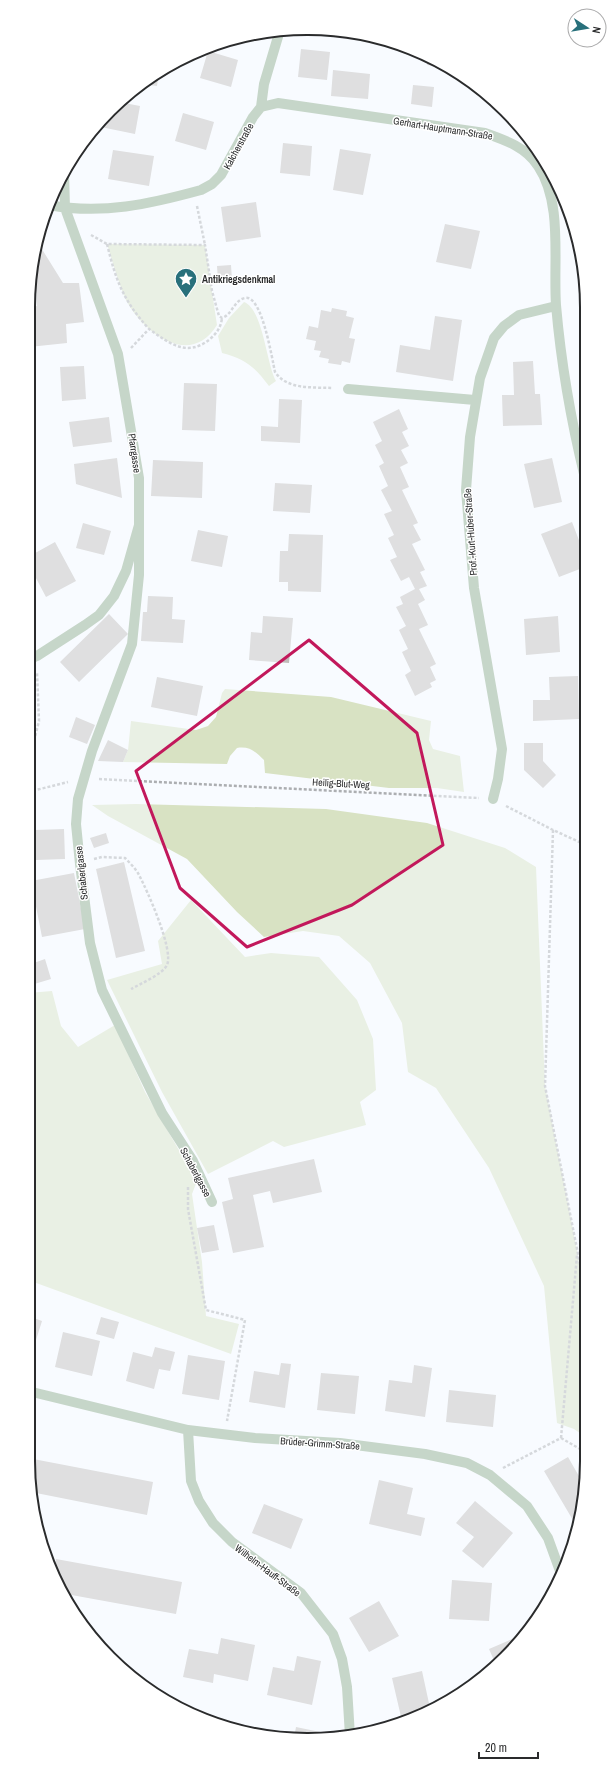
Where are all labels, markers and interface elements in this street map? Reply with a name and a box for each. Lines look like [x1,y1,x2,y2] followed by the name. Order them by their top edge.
[567,8,607,48] north arrow
[589,25,604,35] text: N
[392,114,494,143] street label: Gerhart-Hauptmann-Straße
[220,120,257,172] street label: Kalcherstraße
[173,266,199,299] place icon: Antikriegsdenkmal
[202,273,275,286] place label: Antikriegsdenkmal
[125,433,144,474] street label: Pfarrgasse
[461,487,480,576] street label: Prof.-Kurt-Huber-Straße
[312,775,371,792] street label: Heilig-Blut-Weg
[72,845,91,901] street label: Schaberlgasse
[177,1145,214,1200] street label: Schaberlgasse
[280,1434,361,1453] street label: Brüder-Grimm-Straße
[232,1541,304,1600] street label: Wilhelm-Hauff-Straße
[479,1734,538,1760] scale bar
[485,1740,507,1756] text: 20 m

